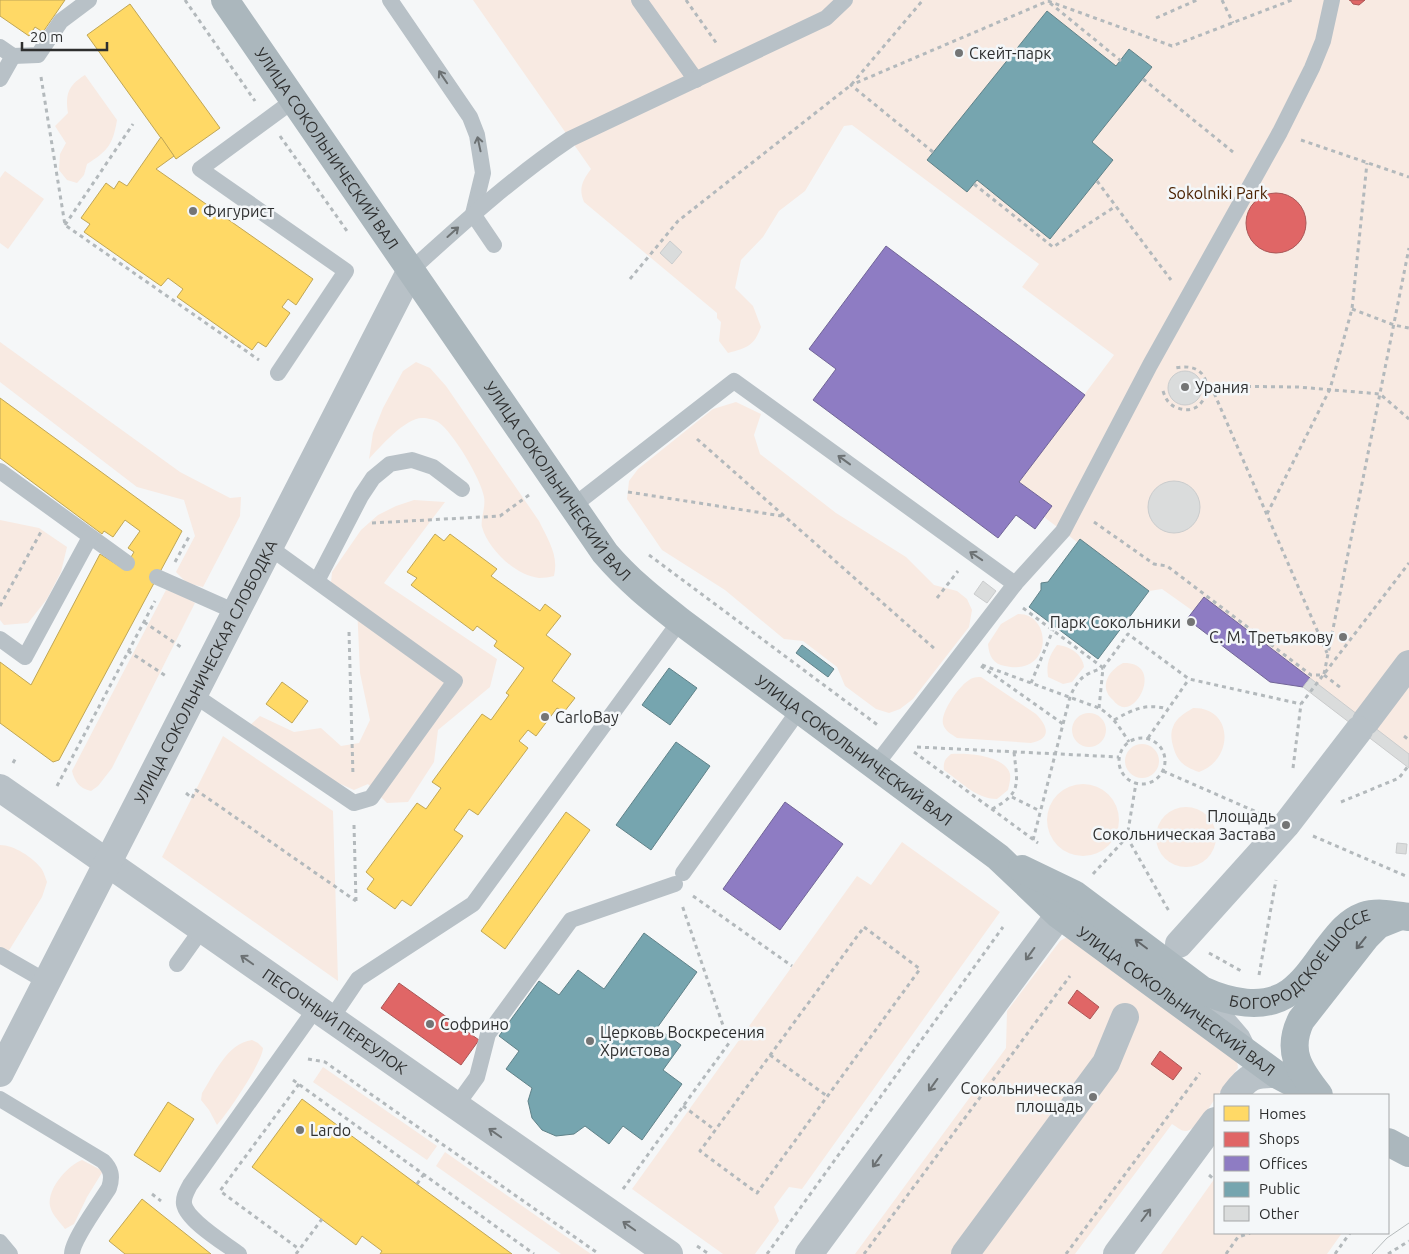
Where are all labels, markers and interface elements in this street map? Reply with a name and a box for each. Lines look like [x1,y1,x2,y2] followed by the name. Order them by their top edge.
[22,20,108,52] scale bar
[30,28,63,45] text: 20 m
[251,44,402,252] street label: УЛИЦА СОКОЛЬНИЧЕСКИЙ ВАЛ
[969,44,1052,62] place label: Скейт-парк
[953,47,965,59] marker: Скейт-парк
[438,70,448,84] one-way arrow
[474,137,484,153] one-way arrow
[1168,184,1268,202] park label: Sokolniki Park
[203,202,274,220] place label: Фигурист
[187,205,199,217] marker: Фигурист
[447,226,460,238] one-way arrow
[481,378,635,584] street label: УЛИЦА СОКОЛЬНИЧЕСКИЙ ВАЛ
[1195,378,1249,396] place label: Урания
[1179,381,1191,393] marker: Урания
[837,455,851,465] one-way arrow
[131,536,281,806] street label: УЛИЦА СОКОЛЬНИЧЕСКАЯ СЛОБОДКА
[969,550,983,560] one-way arrow
[1050,613,1181,631] place label: Парк Сокольники
[1185,616,1197,628] marker: Парк Сокольники
[1209,628,1333,646] place label: С. М. Третьякову
[1337,631,1349,643] marker: С. М. Третьякову
[752,671,956,829] street label: УЛИЦА СОКОЛЬНИЧЕСКИЙ ВАЛ
[555,708,619,726] place label: CarloBay
[539,711,551,723] marker: CarloBay
[1092,807,1276,843] place label: Площадь Сокольническая Застава
[1280,819,1292,831] marker: Площадь Сокольническая Застава
[1228,905,1372,1012] street label: БОГОРОДСКОЕ ШОССЕ
[1074,923,1279,1079] street label: УЛИЦА СОКОЛЬНИЧЕСКИЙ ВАЛ
[1355,936,1366,949] one-way arrow
[1134,939,1148,949] one-way arrow
[1025,947,1035,961] one-way arrow
[240,955,254,965] one-way arrow
[259,965,411,1078] street label: ПЕСОЧНЫЙ ПЕРЕУЛОК
[440,1015,509,1033] place label: Софрино
[424,1018,436,1030] marker: Софрино
[600,1023,765,1059] place label: Церковь Воскресения Христова
[584,1035,596,1047] marker: Церковь Воскресения Христова
[928,1078,939,1091] one-way arrow
[960,1079,1083,1115] place label: Сокольническая площадь
[1087,1091,1099,1103] marker: Сокольническая площадь
[1214,1094,1389,1234] legend
[1259,1105,1306,1122] text: Homes
[310,1121,351,1139] place label: Lardo
[294,1124,306,1136] marker: Lardo
[489,1128,503,1138] one-way arrow
[1259,1130,1300,1147] text: Shops
[872,1154,882,1168] one-way arrow
[1259,1155,1307,1172] text: Offices
[1259,1180,1300,1197] text: Public
[1259,1205,1299,1222] text: Other
[1140,1209,1151,1222] one-way arrow
[622,1221,636,1231] one-way arrow

